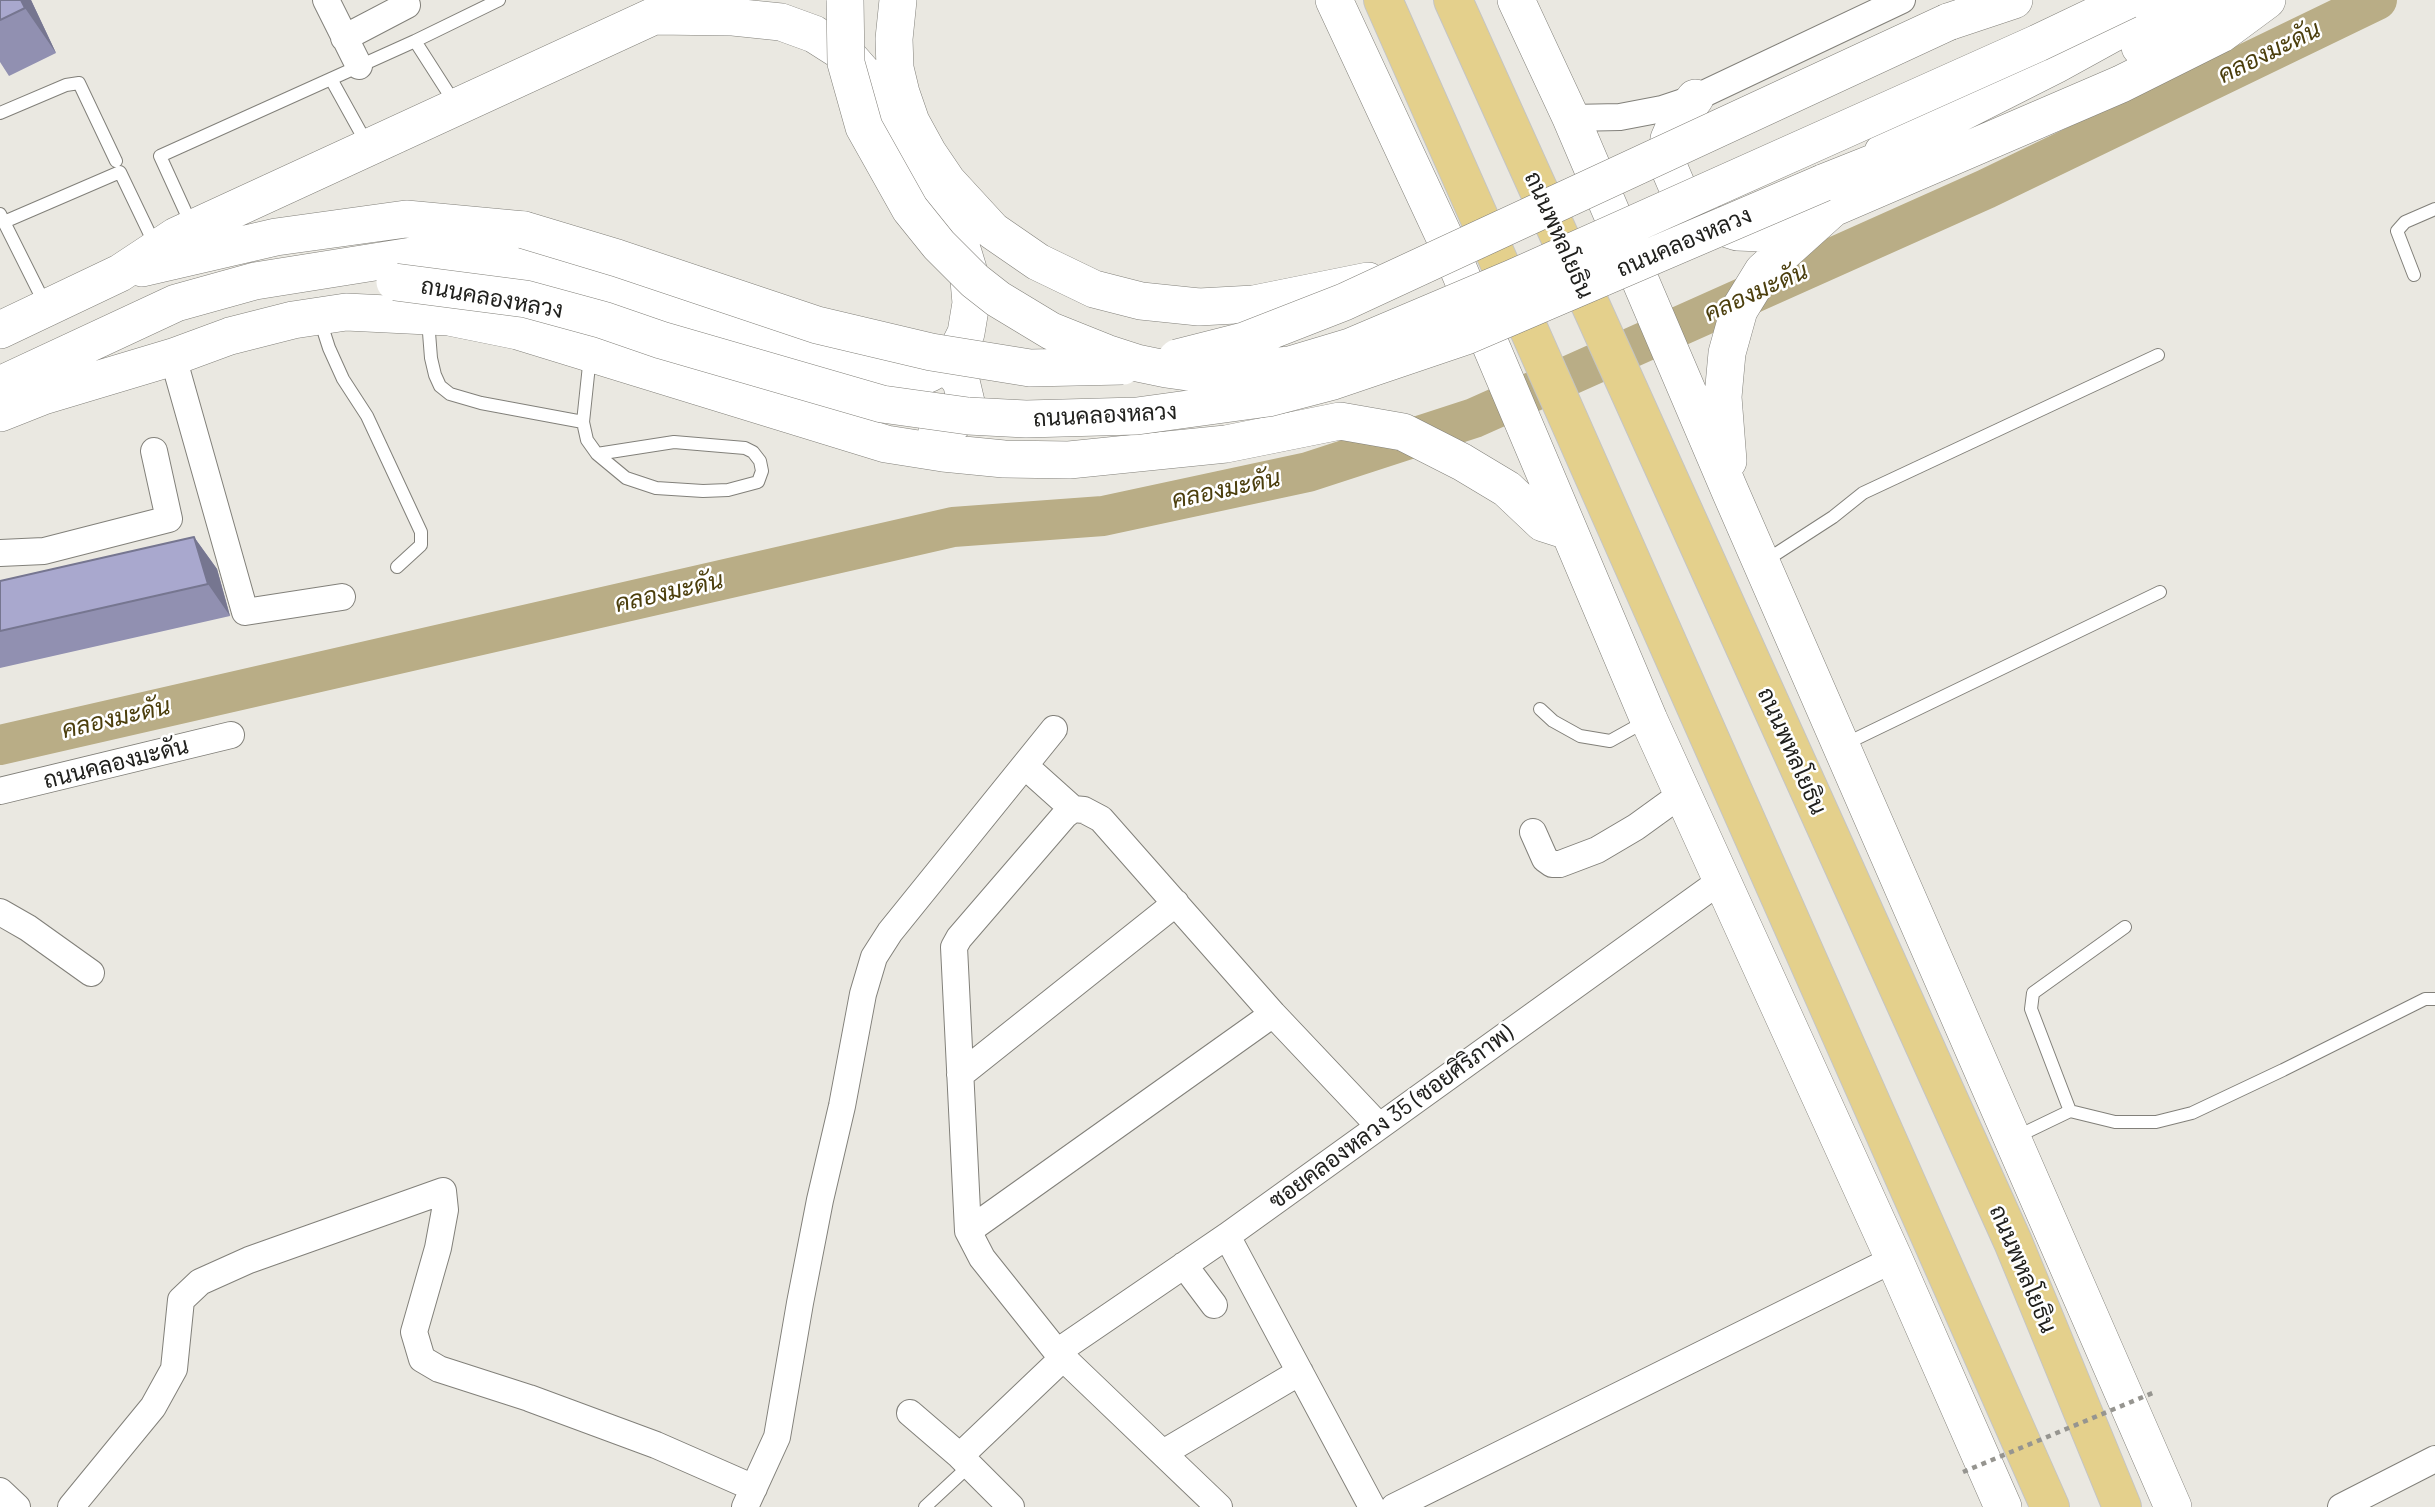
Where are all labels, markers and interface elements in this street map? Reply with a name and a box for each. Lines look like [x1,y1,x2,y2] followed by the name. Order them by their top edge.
[2213,15,2325,89] water label: คลองมะดัน
[1519,167,1599,303] street label: ถนนพหลโยธิน
[1612,201,1756,283] street label: ถนนคลองหลวง
[1700,256,1812,328] water label: คลองมะดัน
[419,272,565,324] street label: ถนนคลองหลวง
[1032,397,1178,433] street label: ถนนคลองหลวง
[1169,463,1283,515] water label: คลองมะดัน
[612,566,726,618] water label: คลองมะดัน
[1752,683,1832,819] street label: ถนนพหลโยธิน
[59,692,173,744] water label: คลองมะดัน
[41,732,191,794] street label: ถนนคลองมะดัน
[1264,1019,1518,1215] street label: ซอยคลองหลวง 35 (ซอยศิริภาพ)
[1984,1201,2062,1337] street label: ถนนพหลโยธิน

